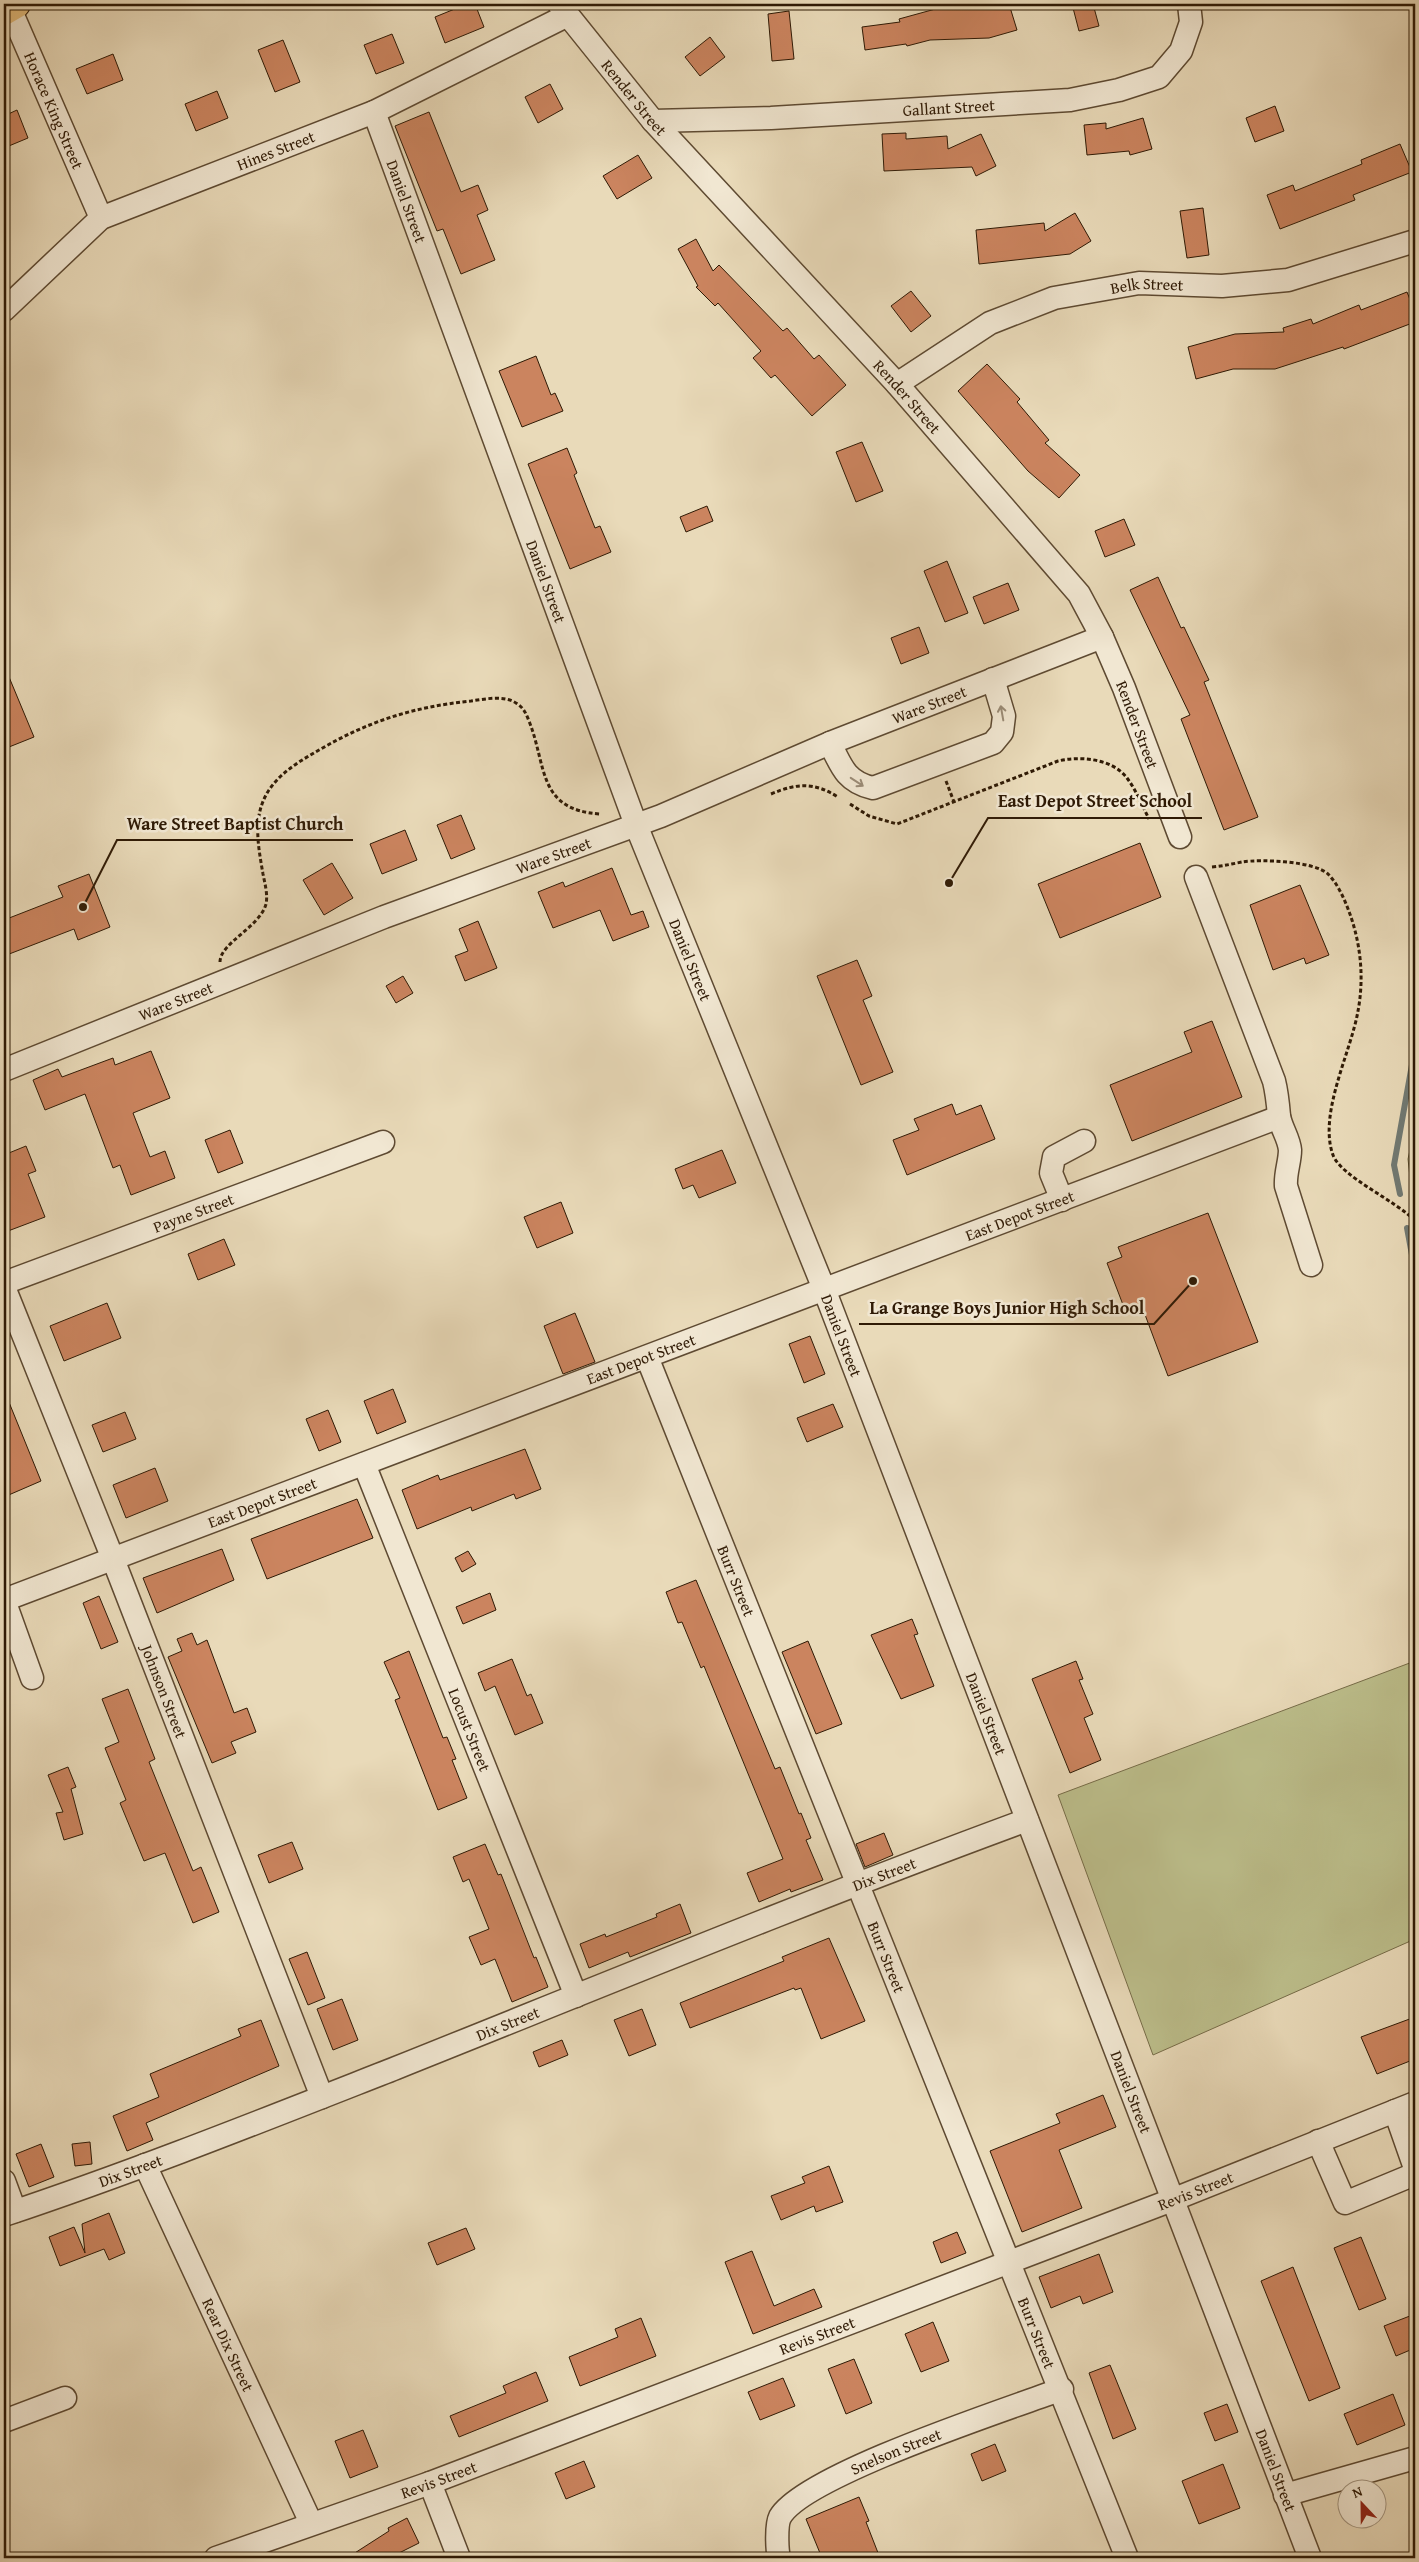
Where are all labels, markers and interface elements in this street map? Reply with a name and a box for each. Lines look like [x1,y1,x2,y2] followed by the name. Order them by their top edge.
[18,48,90,173] street label: Horace King Street
[596,54,673,141] street label: Render Street
[902,93,996,122] street label: Gallant Street
[233,124,319,176] street label: Hines Street
[381,156,433,246] street label: Daniel Street
[1108,271,1184,300] street label: Belk Street
[868,354,947,439] street label: Render Street
[520,536,573,627] street label: Daniel Street
[1110,677,1165,772] street label: Render Street
[888,679,970,730] street label: Ware Street
[996,705,1006,721] one-way arrow
[850,776,864,787] one-way arrow
[988,785,1202,818] callout: East Depot Street School
[998,787,1192,814] text: East Depot Street School
[117,807,353,840] callout: Ware Street Baptist Church
[127,810,344,837] text: Ware Street Baptist Church
[512,830,595,880] street label: Ware Street
[663,915,718,1005] street label: Daniel Street
[135,975,217,1027] street label: Ware Street
[962,1184,1078,1247] street label: East Depot Street
[149,1186,238,1239] street label: Payne Street
[815,1291,869,1381] street label: Daniel Street
[859,1291,1154,1324] callout: La Grange Boys Junior High School
[870,1294,1145,1321] text: La Grange Boys Junior High School
[583,1327,699,1390] street label: East Depot Street
[204,1471,320,1534] street label: East Depot Street
[711,1542,762,1620] street label: Burr Street
[135,1639,194,1742] street label: Johnson Street
[960,1669,1013,1759] street label: Daniel Street
[442,1684,497,1775] street label: Locust Street
[849,1851,920,1897] street label: Dix Street
[862,1918,912,1996] street label: Burr Street
[472,2000,543,2047] street label: Dix Street
[1105,2047,1158,2137] street label: Daniel Street
[95,2148,166,2193] street label: Dix Street
[1154,2165,1237,2216] street label: Revis Street
[196,2294,261,2396] street label: Rear Dix Street
[1012,2294,1062,2373] street label: Burr Street
[776,2310,859,2361] street label: Revis Street
[846,2421,945,2481] street label: Snelson Street
[1250,2425,1303,2515] street label: Daniel Street
[397,2454,480,2504] street label: Revis Street
[1336,2480,1386,2530] north arrow
[1349,2481,1366,2503] text: N

